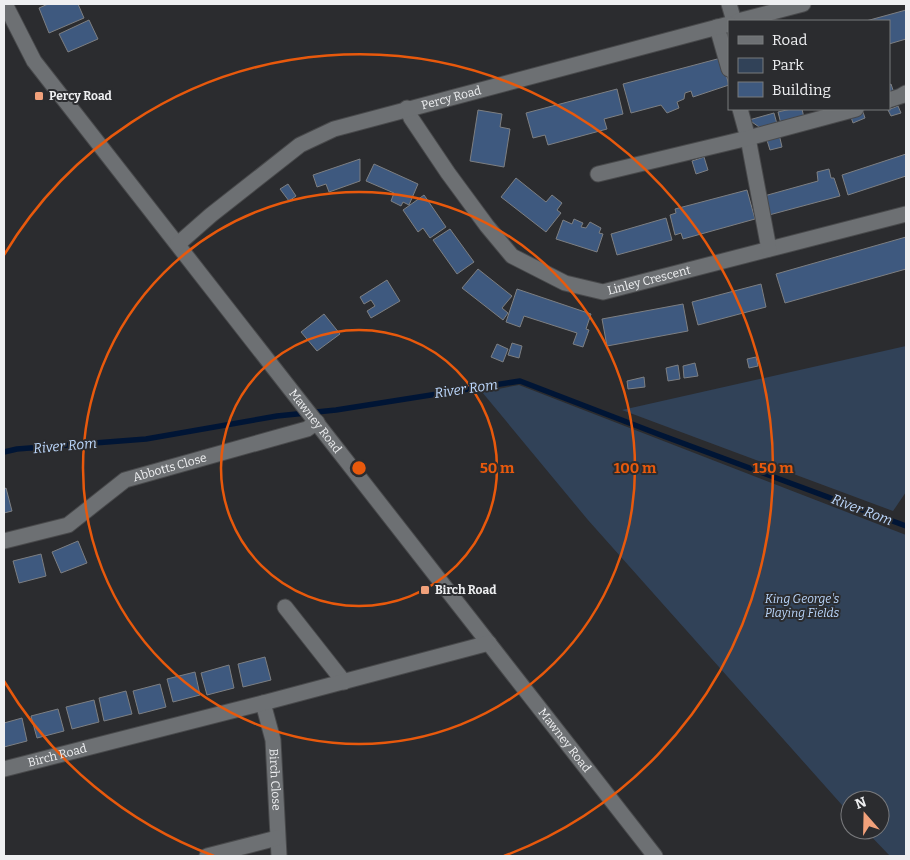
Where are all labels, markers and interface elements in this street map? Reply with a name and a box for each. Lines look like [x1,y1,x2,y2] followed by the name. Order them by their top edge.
[728,20,890,110] legend
[772,31,807,49] text: Road
[772,56,804,74] text: Park
[772,81,831,99] text: Building
[420,83,483,113] street label: Percy Road
[49,89,113,103] place label: Percy Road
[33,90,45,102] marker: Percy Road
[606,263,693,298] street label: Linley Crescent
[433,376,499,402] water label: River Rom
[286,386,345,456] street label: Mawney Road
[32,435,98,457] water label: River Rom
[131,450,208,484] street label: Abbotts Close
[350,459,368,477] centre of rings
[480,459,515,477] text: 50 m
[614,459,657,477] text: 100 m
[752,459,794,477] text: 150 m
[829,491,895,529] water label: River Rom
[435,583,497,597] place label: Birch Road
[419,584,431,596] marker: Birch Road
[765,592,840,620] park label: King George's Playing Fields
[535,706,594,775] street label: Mawney Road
[26,741,88,770] street label: Birch Road
[266,748,284,811] street label: Birch Close
[840,790,890,840] north arrow
[853,793,869,813] text: N

